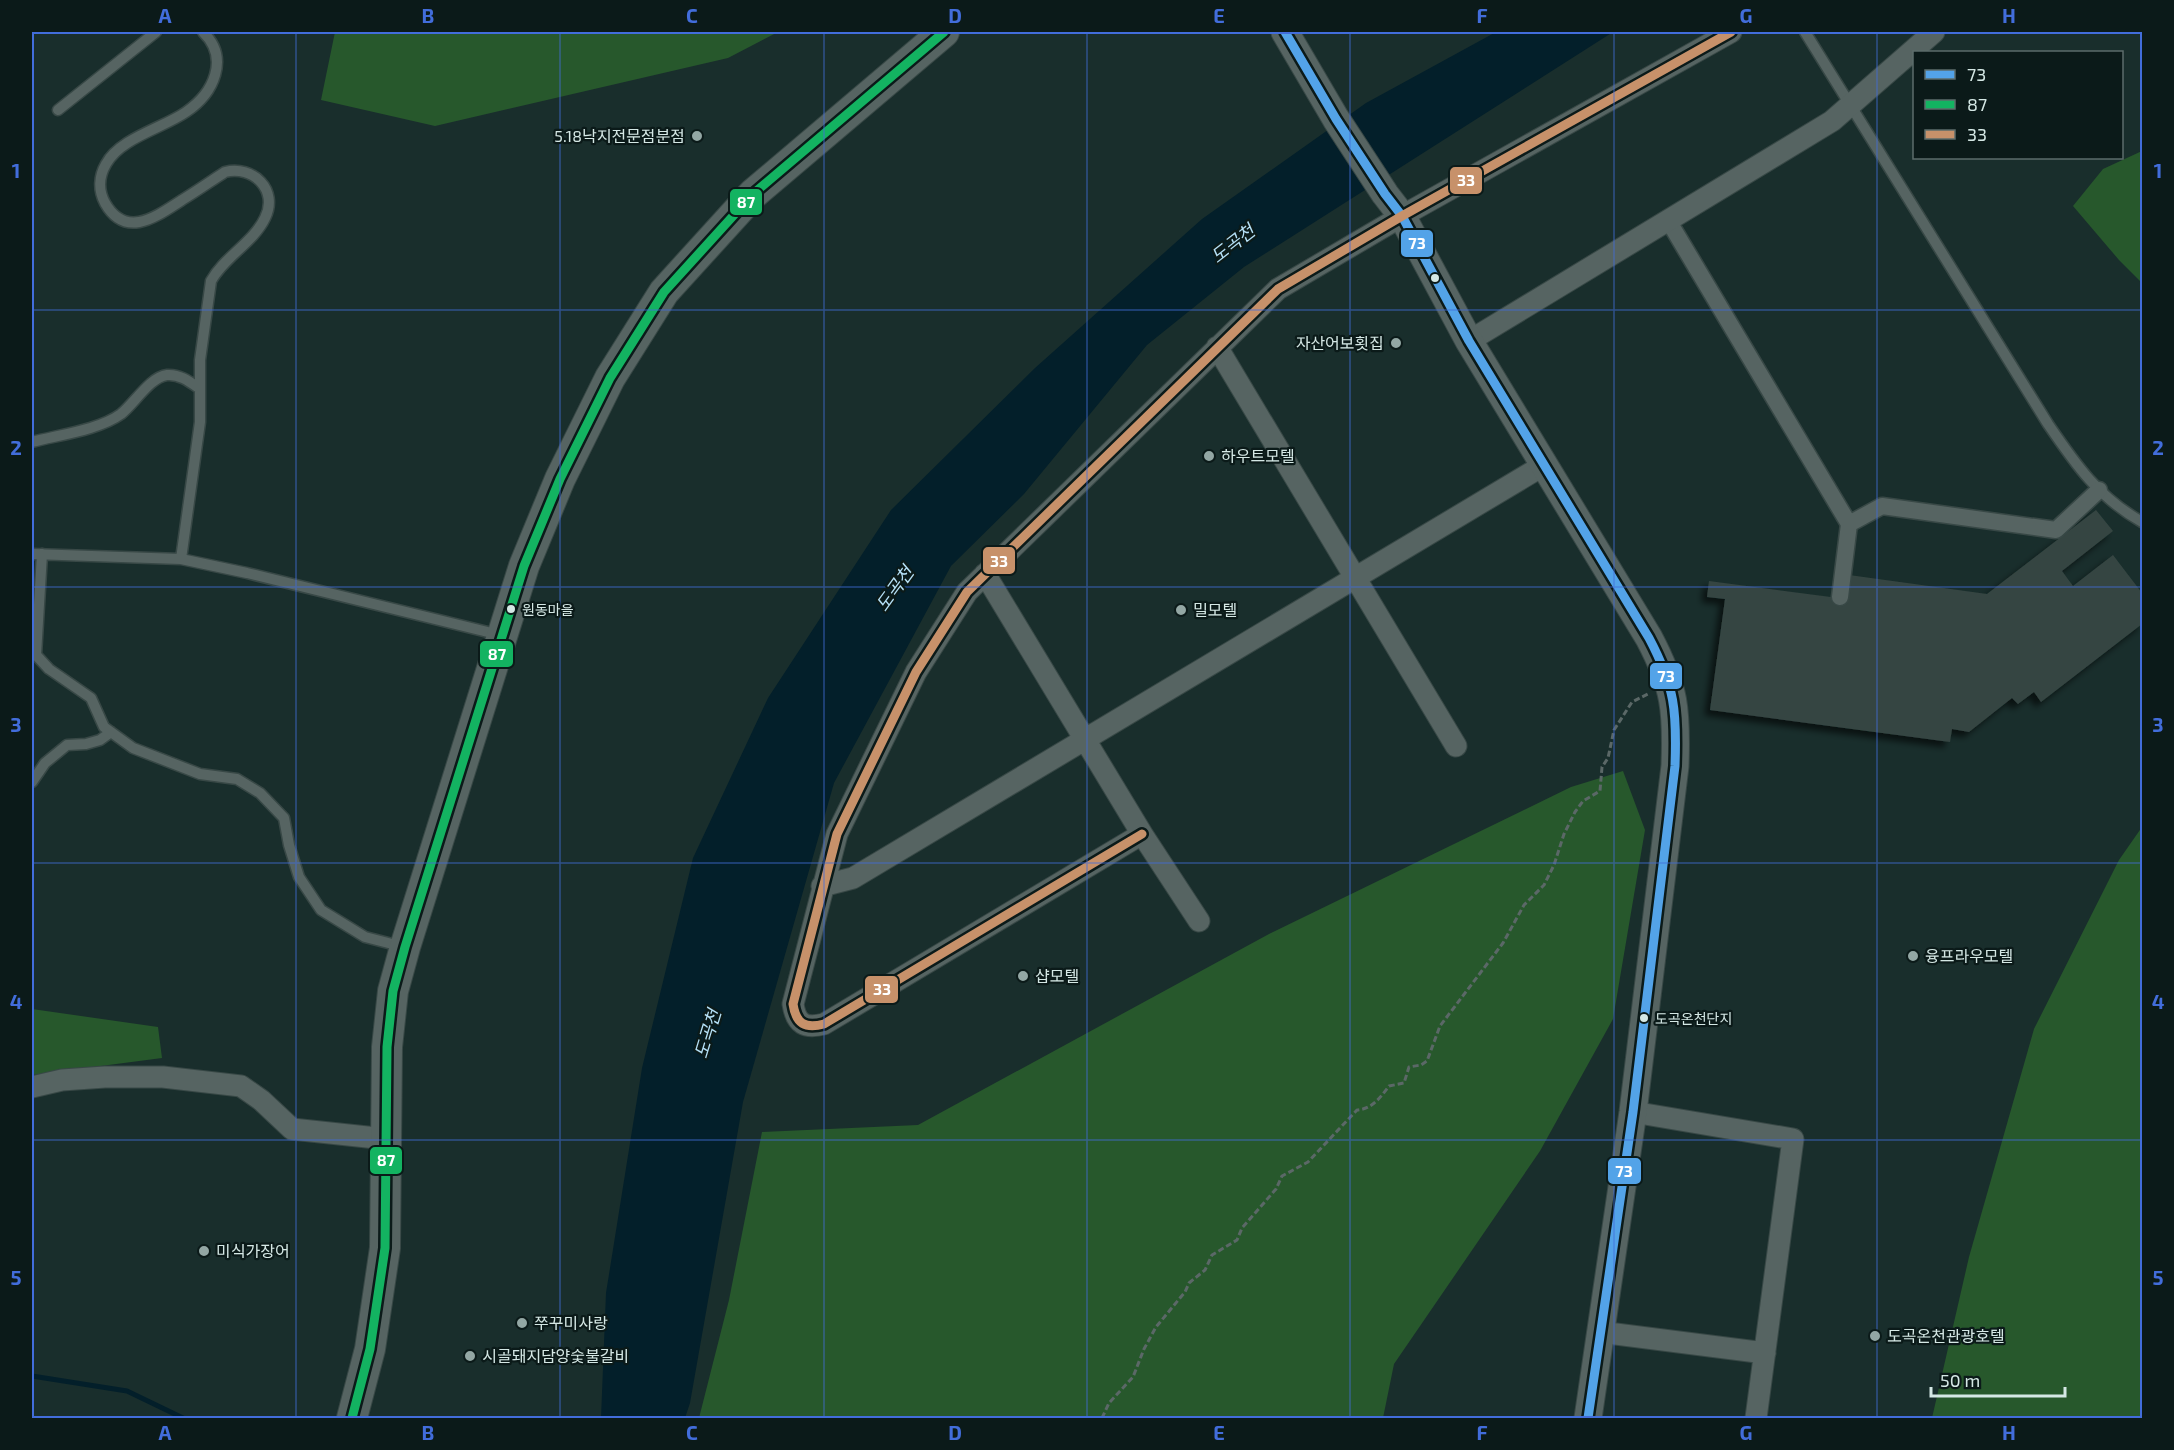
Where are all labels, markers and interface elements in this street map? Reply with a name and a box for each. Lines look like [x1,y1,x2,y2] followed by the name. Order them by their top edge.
[158,3,172,27] text: A
[422,3,434,27] text: B
[686,3,698,27] text: C
[948,3,962,27] text: D
[1213,3,1225,27] text: E
[1476,3,1488,27] text: F
[1740,3,1752,27] text: G
[2002,3,2016,27] text: H
[1913,51,2123,159] legend
[1967,63,1986,85] text: 73
[1967,93,1987,115] text: 87
[1967,123,1987,145] text: 33
[554,126,685,145] place label: 5.18낙지전문점분점
[690,129,704,143] marker: 5.18낙지전문점분점
[12,158,20,182] text: 1
[2154,158,2162,182] text: 1
[1449,166,1483,195] line badge: 33
[1457,170,1475,189] text: 33
[729,188,763,216] line badge: 87
[737,192,756,211] text: 87
[1206,218,1261,267] water label: 도곡천
[1400,229,1434,258] line badge: 73
[1408,233,1426,252] text: 73
[1429,272,1441,284] unlabelled marker
[1296,333,1384,352] place label: 자산어보횟집
[1389,336,1403,350] marker: 자산어보횟집
[10,435,22,459] text: 2
[2152,435,2164,459] text: 2
[1221,446,1295,465] place label: 하우트모텔
[1202,449,1216,463] marker: 하우트모텔
[982,546,1016,575] line badge: 33
[990,551,1008,570] text: 33
[871,560,919,615] water label: 도곡천
[1193,600,1237,619] place label: 밀모텔
[522,601,574,618] place label: 원동마을
[505,603,517,615] marker: 원동마을
[1174,603,1188,617] marker: 밀모텔
[479,640,514,668] line badge: 87
[488,644,507,663] text: 87
[1649,662,1683,690] line badge: 73
[1657,666,1675,685] text: 73
[10,712,22,736] text: 3
[2152,712,2164,736] text: 3
[1925,946,2013,965] place label: 융프라우모텔
[1906,949,1920,963] marker: 융프라우모텔
[1035,966,1079,985] place label: 샵모텔
[1016,969,1030,983] marker: 샵모텔
[864,975,899,1004] line badge: 33
[873,979,891,998] text: 33
[10,989,23,1013] text: 4
[2152,989,2165,1013] text: 4
[689,1004,726,1061] water label: 도곡천
[1655,1010,1732,1027] place label: 도곡온천단지
[1638,1012,1650,1024] marker: 도곡온천단지
[369,1146,403,1175] line badge: 87
[377,1150,396,1169] text: 87
[1607,1157,1642,1185] line badge: 73
[1615,1161,1633,1180] text: 73
[216,1241,290,1260] place label: 미식가장어
[197,1244,211,1258] marker: 미식가장어
[10,1265,22,1289] text: 5
[2152,1265,2164,1289] text: 5
[534,1313,608,1332] place label: 쭈꾸미사랑
[515,1316,529,1330] marker: 쭈꾸미사랑
[1887,1326,2005,1345] place label: 도곡온천관광호텔
[1868,1329,1882,1343] marker: 도곡온천관광호텔
[482,1346,629,1365] place label: 시골돼지담양숯불갈비
[463,1349,477,1363] marker: 시골돼지담양숯불갈비
[1931,1360,2064,1398] scale bar
[1940,1369,1980,1391] text: 50 m
[158,1420,172,1444] text: A
[422,1420,434,1444] text: B
[686,1420,698,1444] text: C
[948,1420,962,1444] text: D
[1213,1420,1225,1444] text: E
[1476,1420,1488,1444] text: F
[1740,1420,1752,1444] text: G
[2002,1420,2016,1444] text: H

